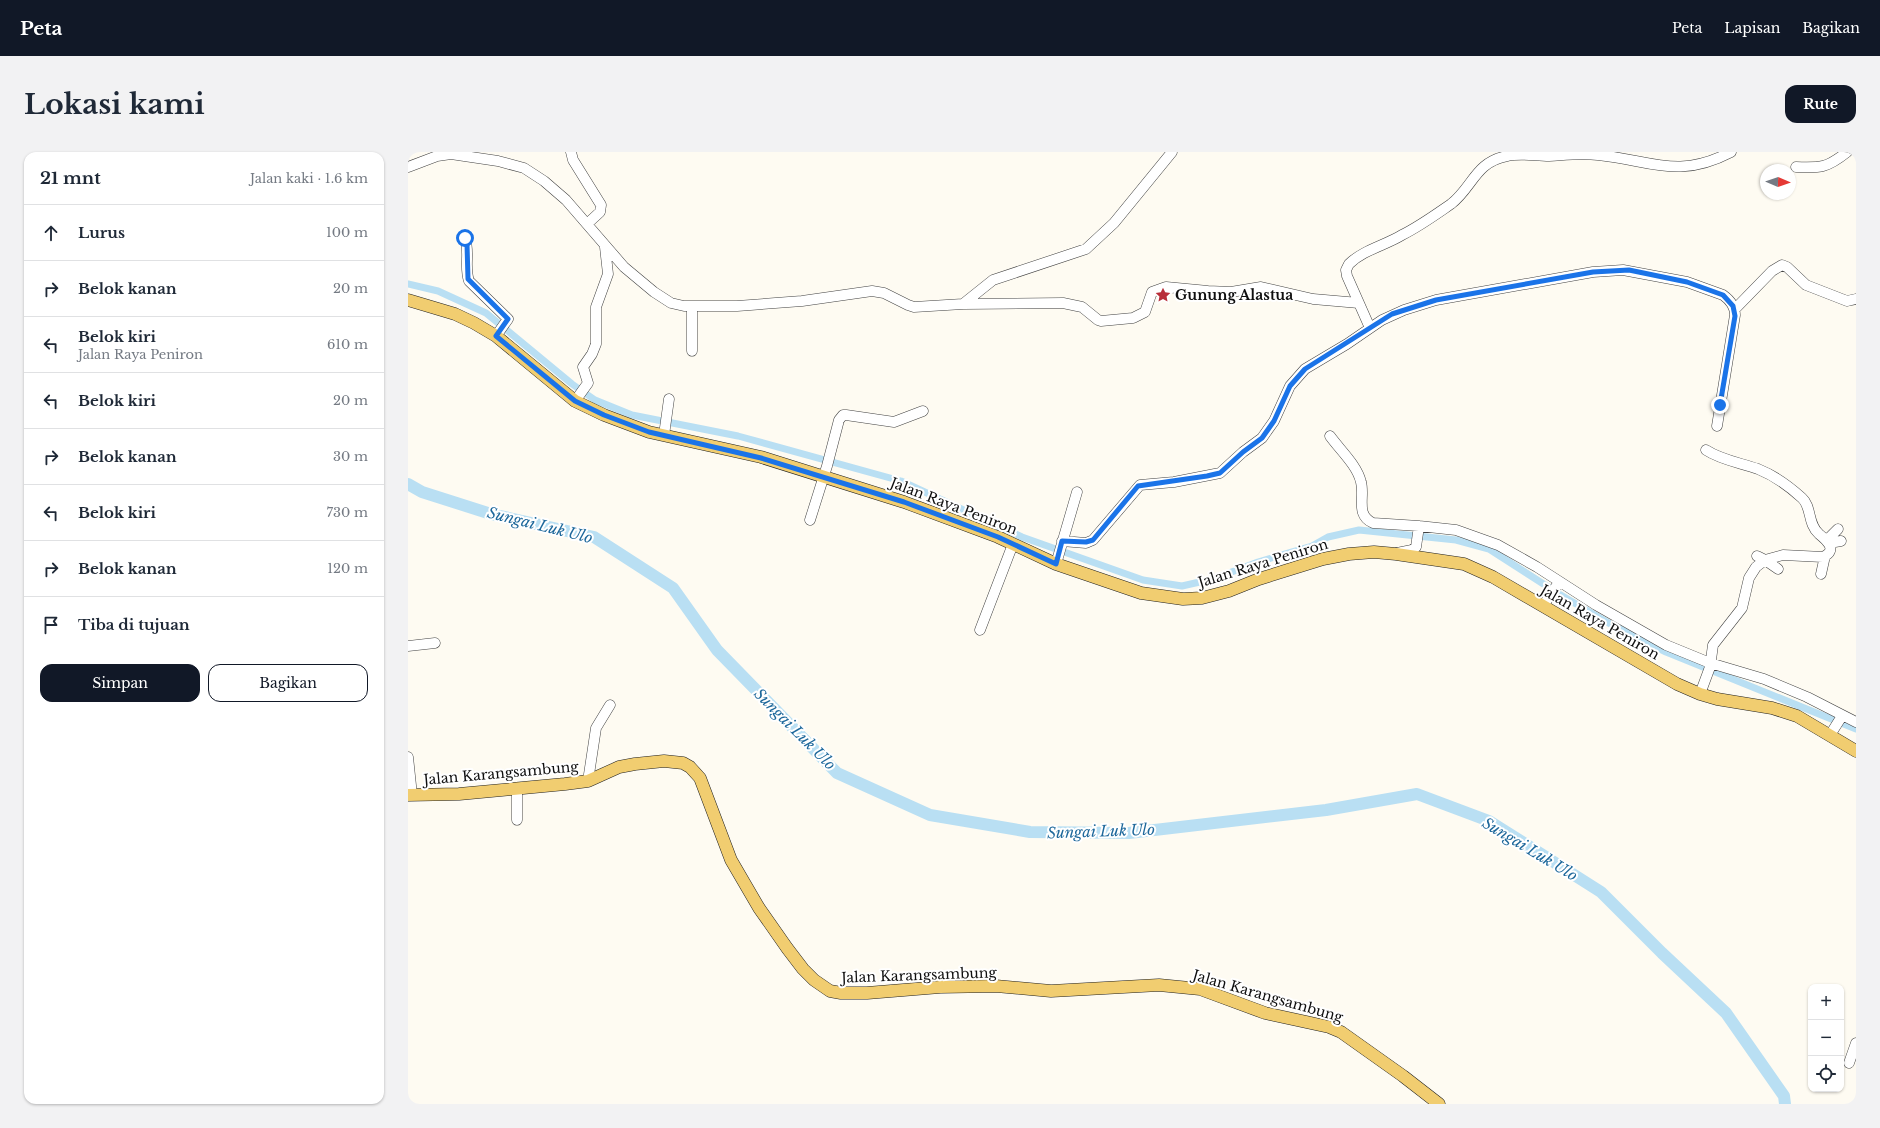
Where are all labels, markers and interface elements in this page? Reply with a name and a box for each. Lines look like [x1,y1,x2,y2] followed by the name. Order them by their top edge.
[20,17,62,40] text: Peta
[1672,19,1702,37] text: Peta
[1724,19,1780,37] text: Lapisan
[1802,19,1860,37] text: Bagikan
[1785,85,1856,123] button: Rute
[24,87,205,122] text: Lokasi kami
[1760,164,1796,200] north arrow
[40,168,101,189] text: 21 mnt
[250,170,368,187] text: Jalan kaki · 1.6 km
[40,222,62,244] icon: ahead
[78,223,125,242] text: Lurus
[326,224,368,241] text: 100 m
[456,229,474,247] route start
[40,278,62,300] icon: right
[78,279,177,298] text: Belok kanan
[333,280,368,297] text: 20 m
[1154,286,1172,304] place icon: Gunung Alastua
[1175,286,1293,304] place label: Gunung Alastua
[78,327,156,346] text: Belok kiri
[40,334,62,356] icon: left
[327,336,368,353] text: 610 m
[78,346,203,363] text: Jalan Raya Peniron
[40,390,62,412] icon: left
[78,391,156,410] text: Belok kiri
[333,392,368,409] text: 20 m
[1711,396,1729,414] route end
[40,446,62,468] icon: right
[78,447,177,466] text: Belok kanan
[333,448,368,465] text: 30 m
[886,473,1020,539] street label: Jalan Raya Peniron
[40,502,62,524] icon: left
[78,503,156,522] text: Belok kiri
[485,503,595,547] water label: Sungai Luk Ulo
[327,504,368,521] text: 730 m
[1194,535,1330,592] street label: Jalan Raya Peniron
[40,558,62,580] icon: right
[78,559,177,578] text: Belok kanan
[327,560,368,577] text: 120 m
[1535,580,1663,664] street label: Jalan Raya Peniron
[40,614,62,636] icon: arrive
[78,615,190,634] text: Tiba di tujuan
[40,664,200,702] button: Simpan
[208,664,368,702] button: Bagikan
[750,684,840,774] water label: Sungai Luk Ulo
[421,757,580,789] street label: Jalan Karangsambung
[1479,813,1581,885] water label: Sungai Luk Ulo
[1047,820,1155,842] water label: Sungai Luk Ulo
[839,963,998,987] street label: Jalan Karangsambung
[1189,965,1346,1026] street label: Jalan Karangsambung
[1808,984,1844,1092] map controls
[1808,984,1844,1020] button: +
[1808,1020,1844,1056] button: −
[1808,1056,1844,1092] button: locate

